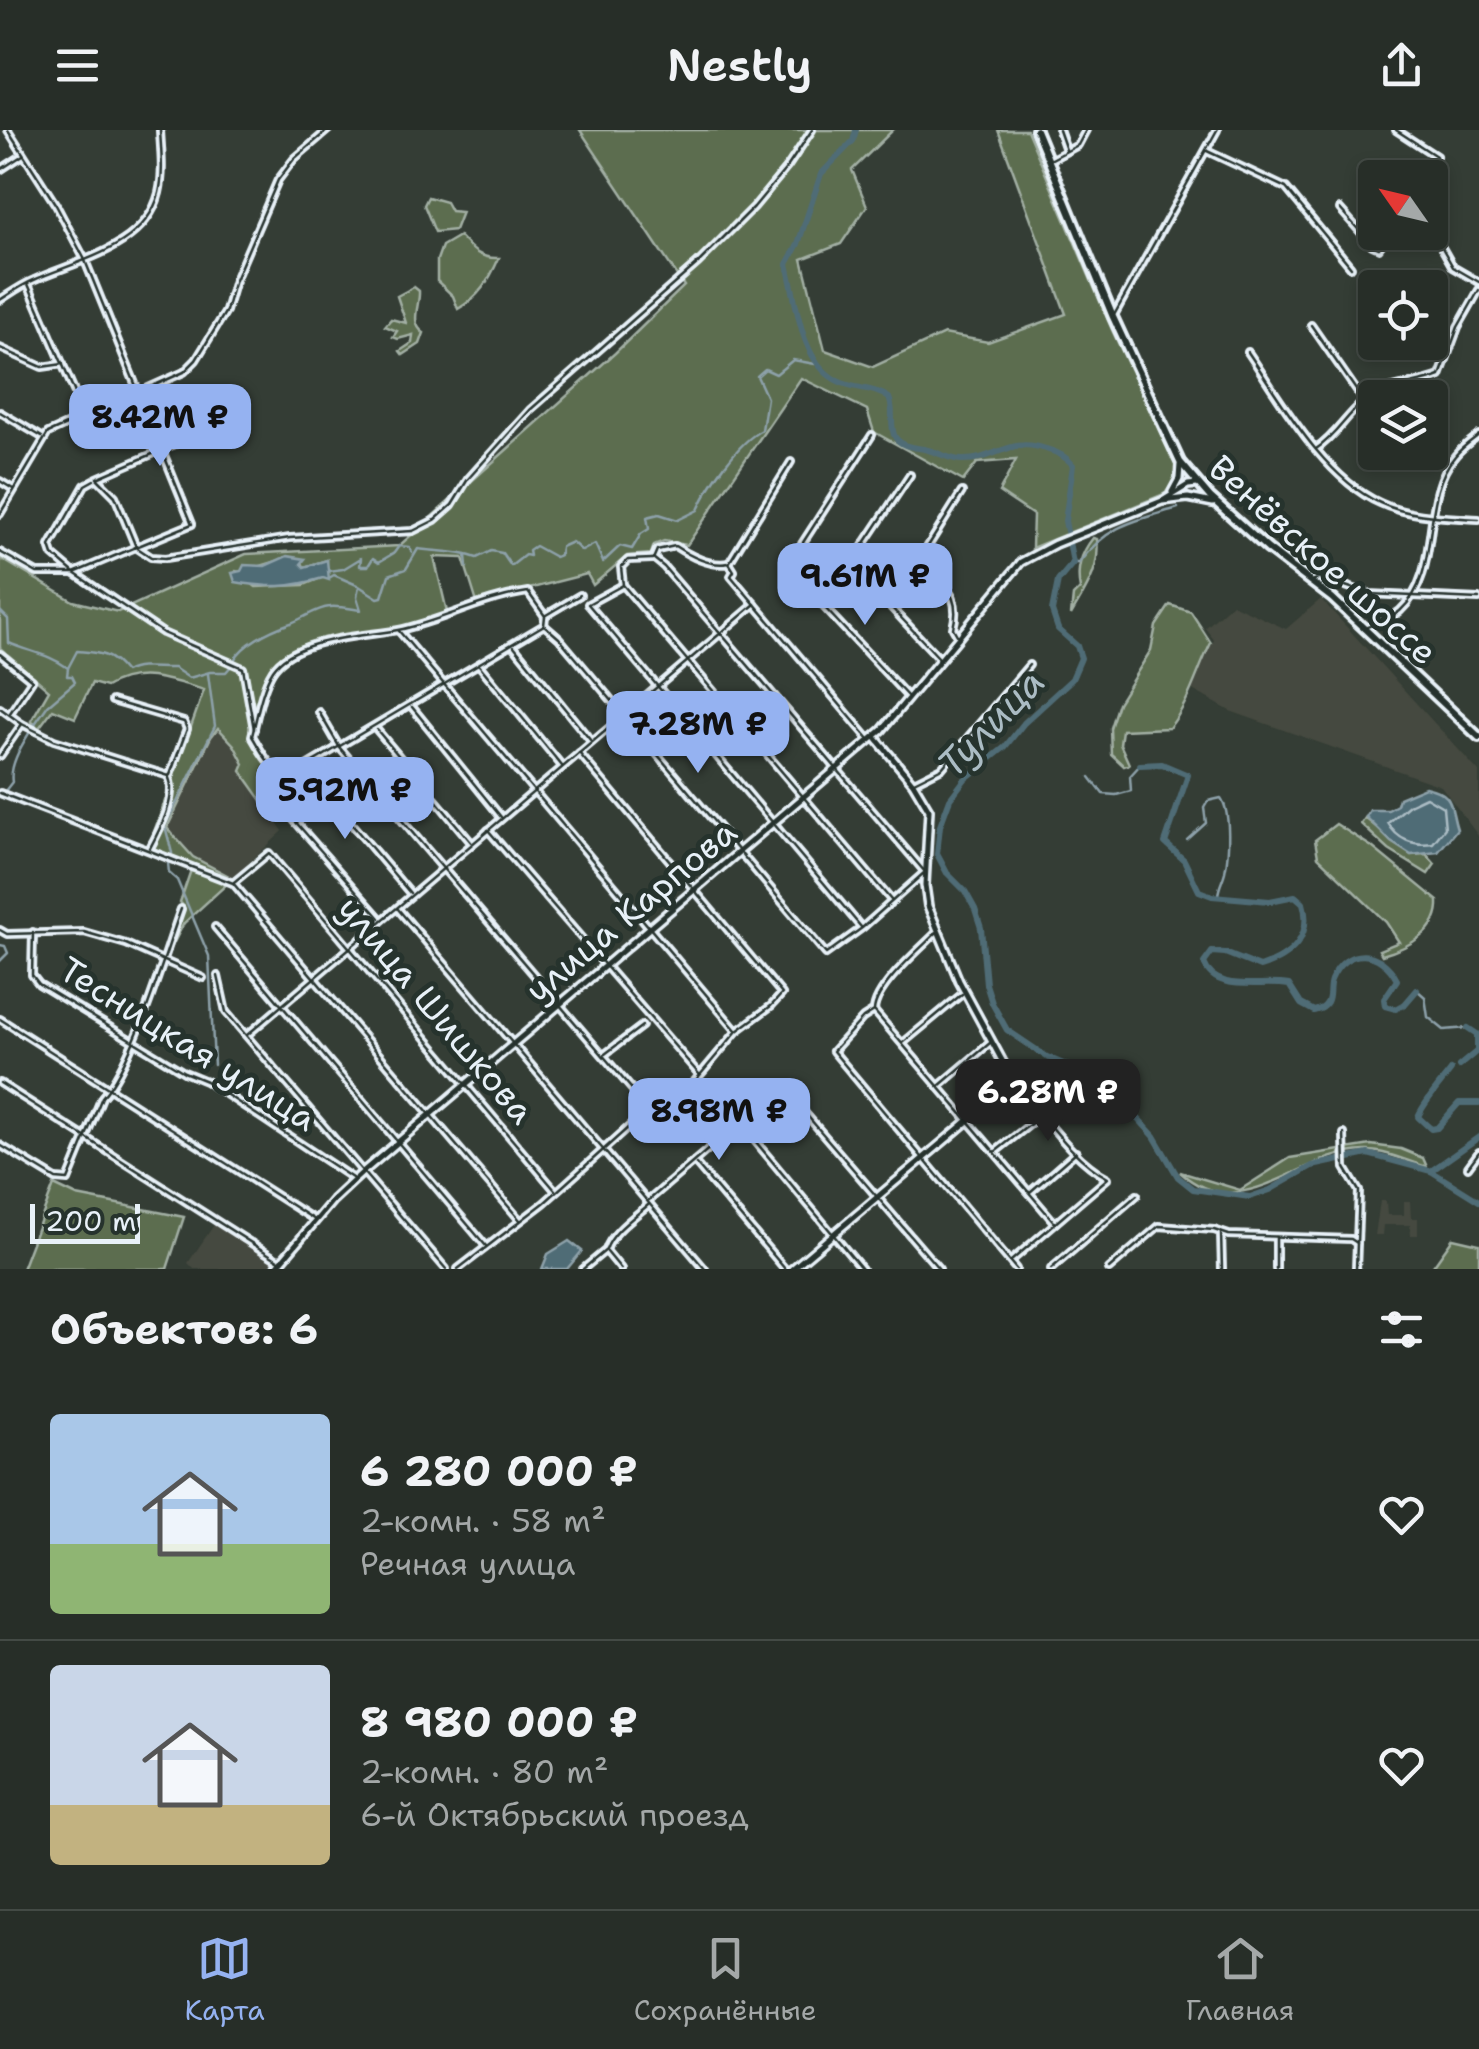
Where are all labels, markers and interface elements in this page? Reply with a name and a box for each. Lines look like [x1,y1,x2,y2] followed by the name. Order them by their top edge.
[667,35,812,95] text: Nestly
[50,38,105,93] icon: menu
[1374,38,1429,93] icon: share
[1358,160,1448,250] north arrow
[1358,160,1448,470] map controls
[1358,270,1448,360] button: locate
[1358,380,1448,470] button: layers
[68,384,252,469] pin: 8.42M ₽
[91,395,229,438] text: 8.42M ₽
[1199,444,1448,675] street label: Венёвское шоссе
[773,543,957,628] pin: 9.61M ₽
[799,554,931,597] text: 9.61M ₽
[926,657,1055,788] water label: Тулица
[606,691,790,776] pin: 7.28M ₽
[628,702,768,745] text: 7.28M ₽
[253,757,437,842] pin: 5.92M ₽
[278,768,412,811] text: 5.92M ₽
[515,808,746,1013] street label: улица Карпова
[327,886,546,1134] street label: улица Шишкова
[51,945,326,1142] street label: Тесницкая улица
[956,1059,1140,1144] pin: 6.28M ₽
[977,1070,1119,1113] text: 6.28M ₽
[627,1078,811,1163] pin: 8.98M ₽
[650,1089,788,1132] text: 8.98M ₽
[30,1199,140,1244] scale bar
[45,1202,136,1240] text: 200 m
[50,1301,318,1357] text: Объектов: 6
[1374,1302,1429,1357] icon: filters
[360,1443,638,1499] text: 6 280 000 ₽
[130,1454,250,1574] icon: home
[1374,1487,1429,1542] icon: heart
[360,1499,606,1542] text: 2-комн. · 58 m²
[360,1542,575,1585] text: Речная улица
[360,1694,638,1750] text: 8 980 000 ₽
[130,1705,250,1825] icon: home
[1374,1738,1429,1793] icon: heart
[360,1750,609,1793] text: 2-комн. · 80 m²
[360,1793,749,1836] text: 6-й Октябрьский проезд
[185,1931,265,2029] tab: Карта
[634,1931,817,2029] tab: Сохранённые
[1186,1931,1294,2029] tab: Главная

